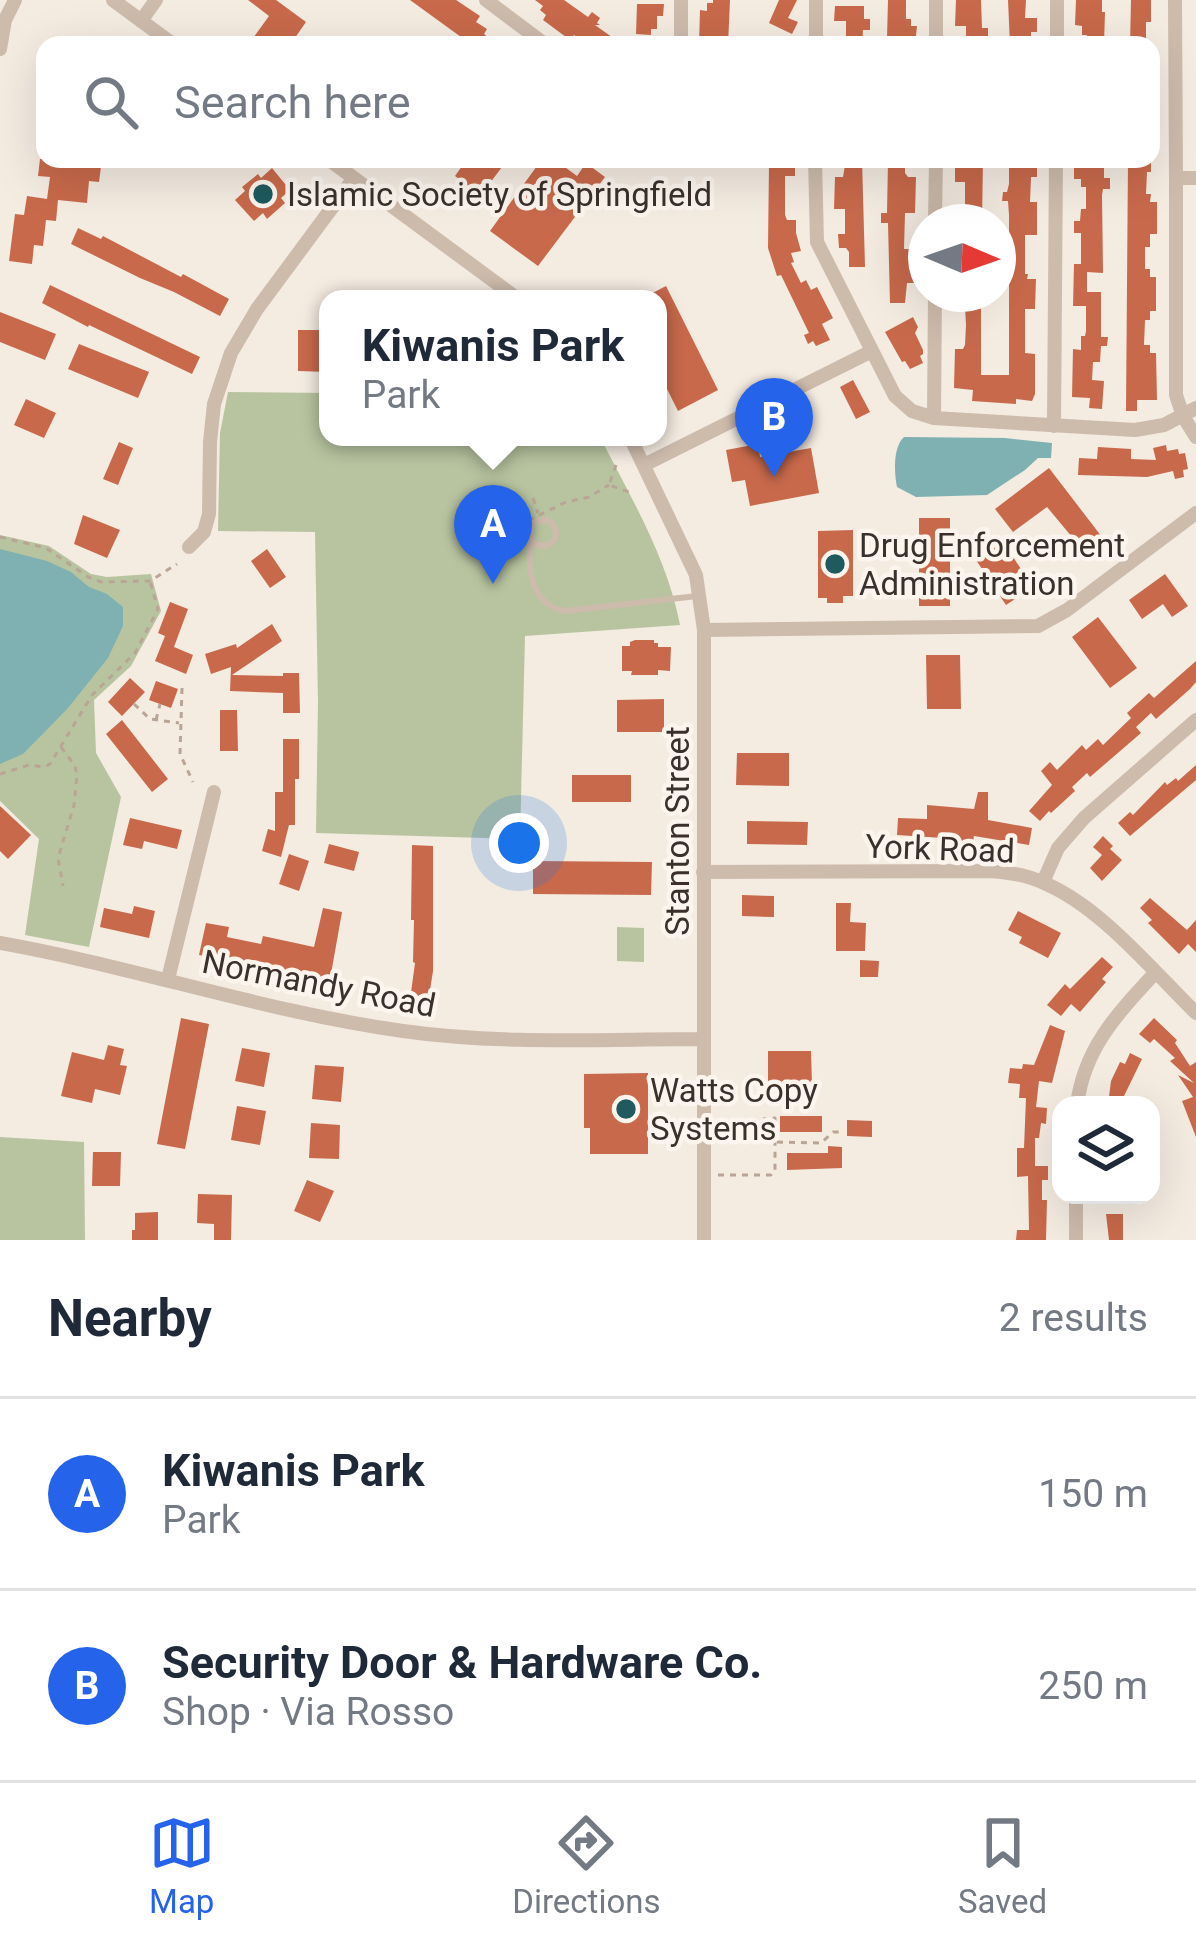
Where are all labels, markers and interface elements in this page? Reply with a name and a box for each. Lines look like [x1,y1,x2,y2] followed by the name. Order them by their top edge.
[36,36,1160,168] search box
[78,69,144,135] icon: search
[174,76,411,129] text: Search here
[287,175,712,214] place label: Islamic Society of Springfield
[250,181,276,207] marker: Islamic Society of Springfield
[908,204,1016,312] north arrow
[319,290,667,446] popup
[362,319,624,372] text: Kiwanis Park
[362,372,440,418] text: Park
[735,378,813,477] pin: B
[454,485,532,584] pin: A
[859,526,1125,603] place label: Drug Enforcement Administration
[822,551,848,577] marker: Drug Enforcement Administration
[658,726,697,936] street label: Stanton Street
[489,813,549,873] your location
[865,826,1015,871] street label: York Road
[199,942,439,1025] street label: Normandy Road
[650,1071,818,1148] place label: Watts Copy Systems
[613,1096,639,1122] marker: Watts Copy Systems
[1052,1096,1160,1204] map controls
[1052,1096,1160,1204] button: layers
[48,1289,212,1348] text: Nearby
[999,1295,1148,1341] text: 2 results
[162,1444,424,1497] text: Kiwanis Park
[74,1471,100,1517] text: A
[1038,1471,1148,1517] text: 150 m
[162,1497,241,1543] text: Park
[162,1636,762,1689] text: Security Door & Hardware Co.
[75,1663,99,1709] text: B
[1038,1663,1148,1709] text: 250 m
[162,1689,454,1735] text: Shop · Via Rosso
[149,1810,215,1921] tab: Map
[512,1810,661,1921] tab: Directions
[958,1810,1047,1921] tab: Saved

